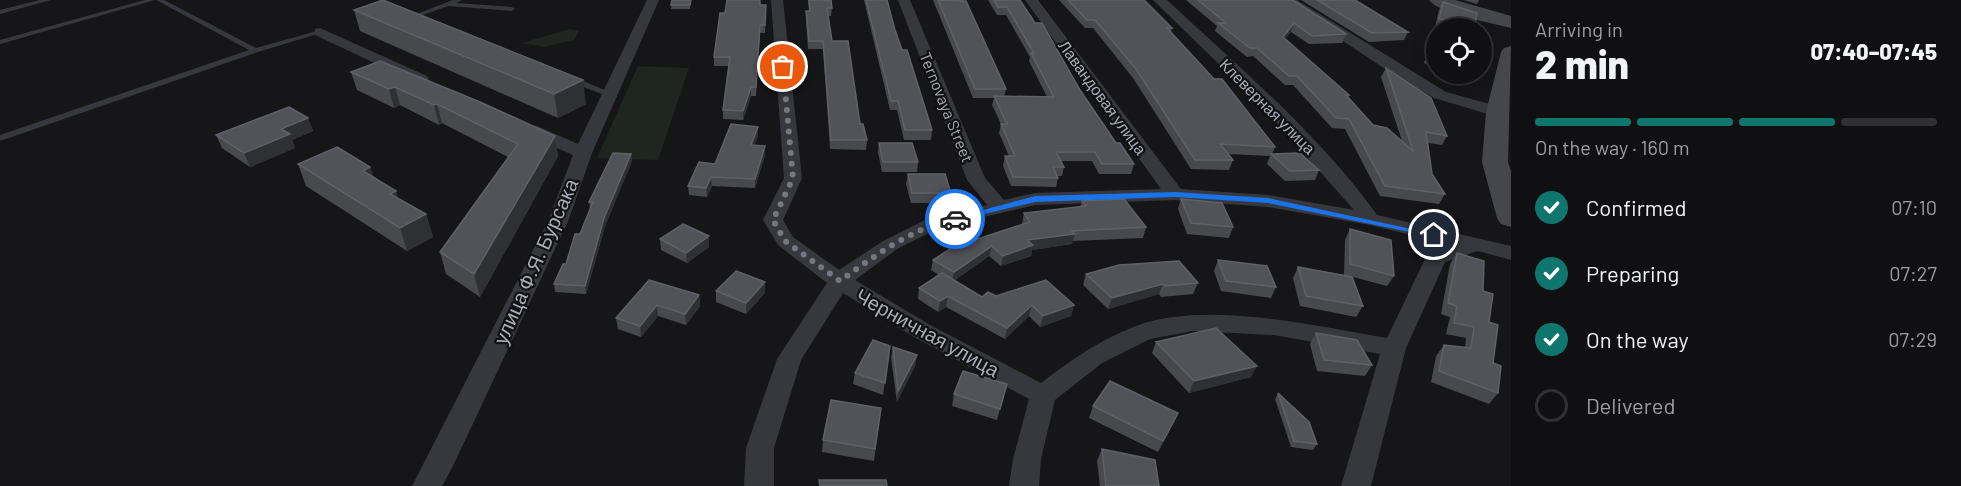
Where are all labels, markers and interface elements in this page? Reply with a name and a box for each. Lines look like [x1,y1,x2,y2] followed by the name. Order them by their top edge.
[1535,17,1623,41] text: Arriving in
[1426,18,1492,84] map controls
[1426,18,1492,84] button: locate
[1055,36,1151,158] street label: Лавандовая улица
[1811,38,1937,64] text: 07:40–07:45
[1535,40,1629,87] text: 2 min
[757,41,808,92] pin
[916,49,978,165] street label: Ternovaya Street
[766,50,799,83] icon: bag
[1216,54,1320,158] street label: Клеверная улица
[1535,135,1690,159] text: On the way · 160 m
[488,174,583,348] street label: улица Ф.Я. Бурсака
[925,189,985,249] courier
[1535,191,1568,224] icon: check
[1586,194,1686,220] text: Confirmed
[1891,195,1937,219] text: 07:10
[939,203,972,236] icon: car
[1408,209,1459,260] pin
[1417,218,1450,251] icon: home
[1535,257,1568,290] icon: check
[1586,260,1679,286] text: Preparing
[1889,261,1937,285] text: 07:27
[852,283,1005,382] street label: Черничная улица
[1535,323,1568,356] icon: check
[1586,326,1689,352] text: On the way
[1888,327,1937,351] text: 07:29
[1586,392,1675,418] text: Delivered

